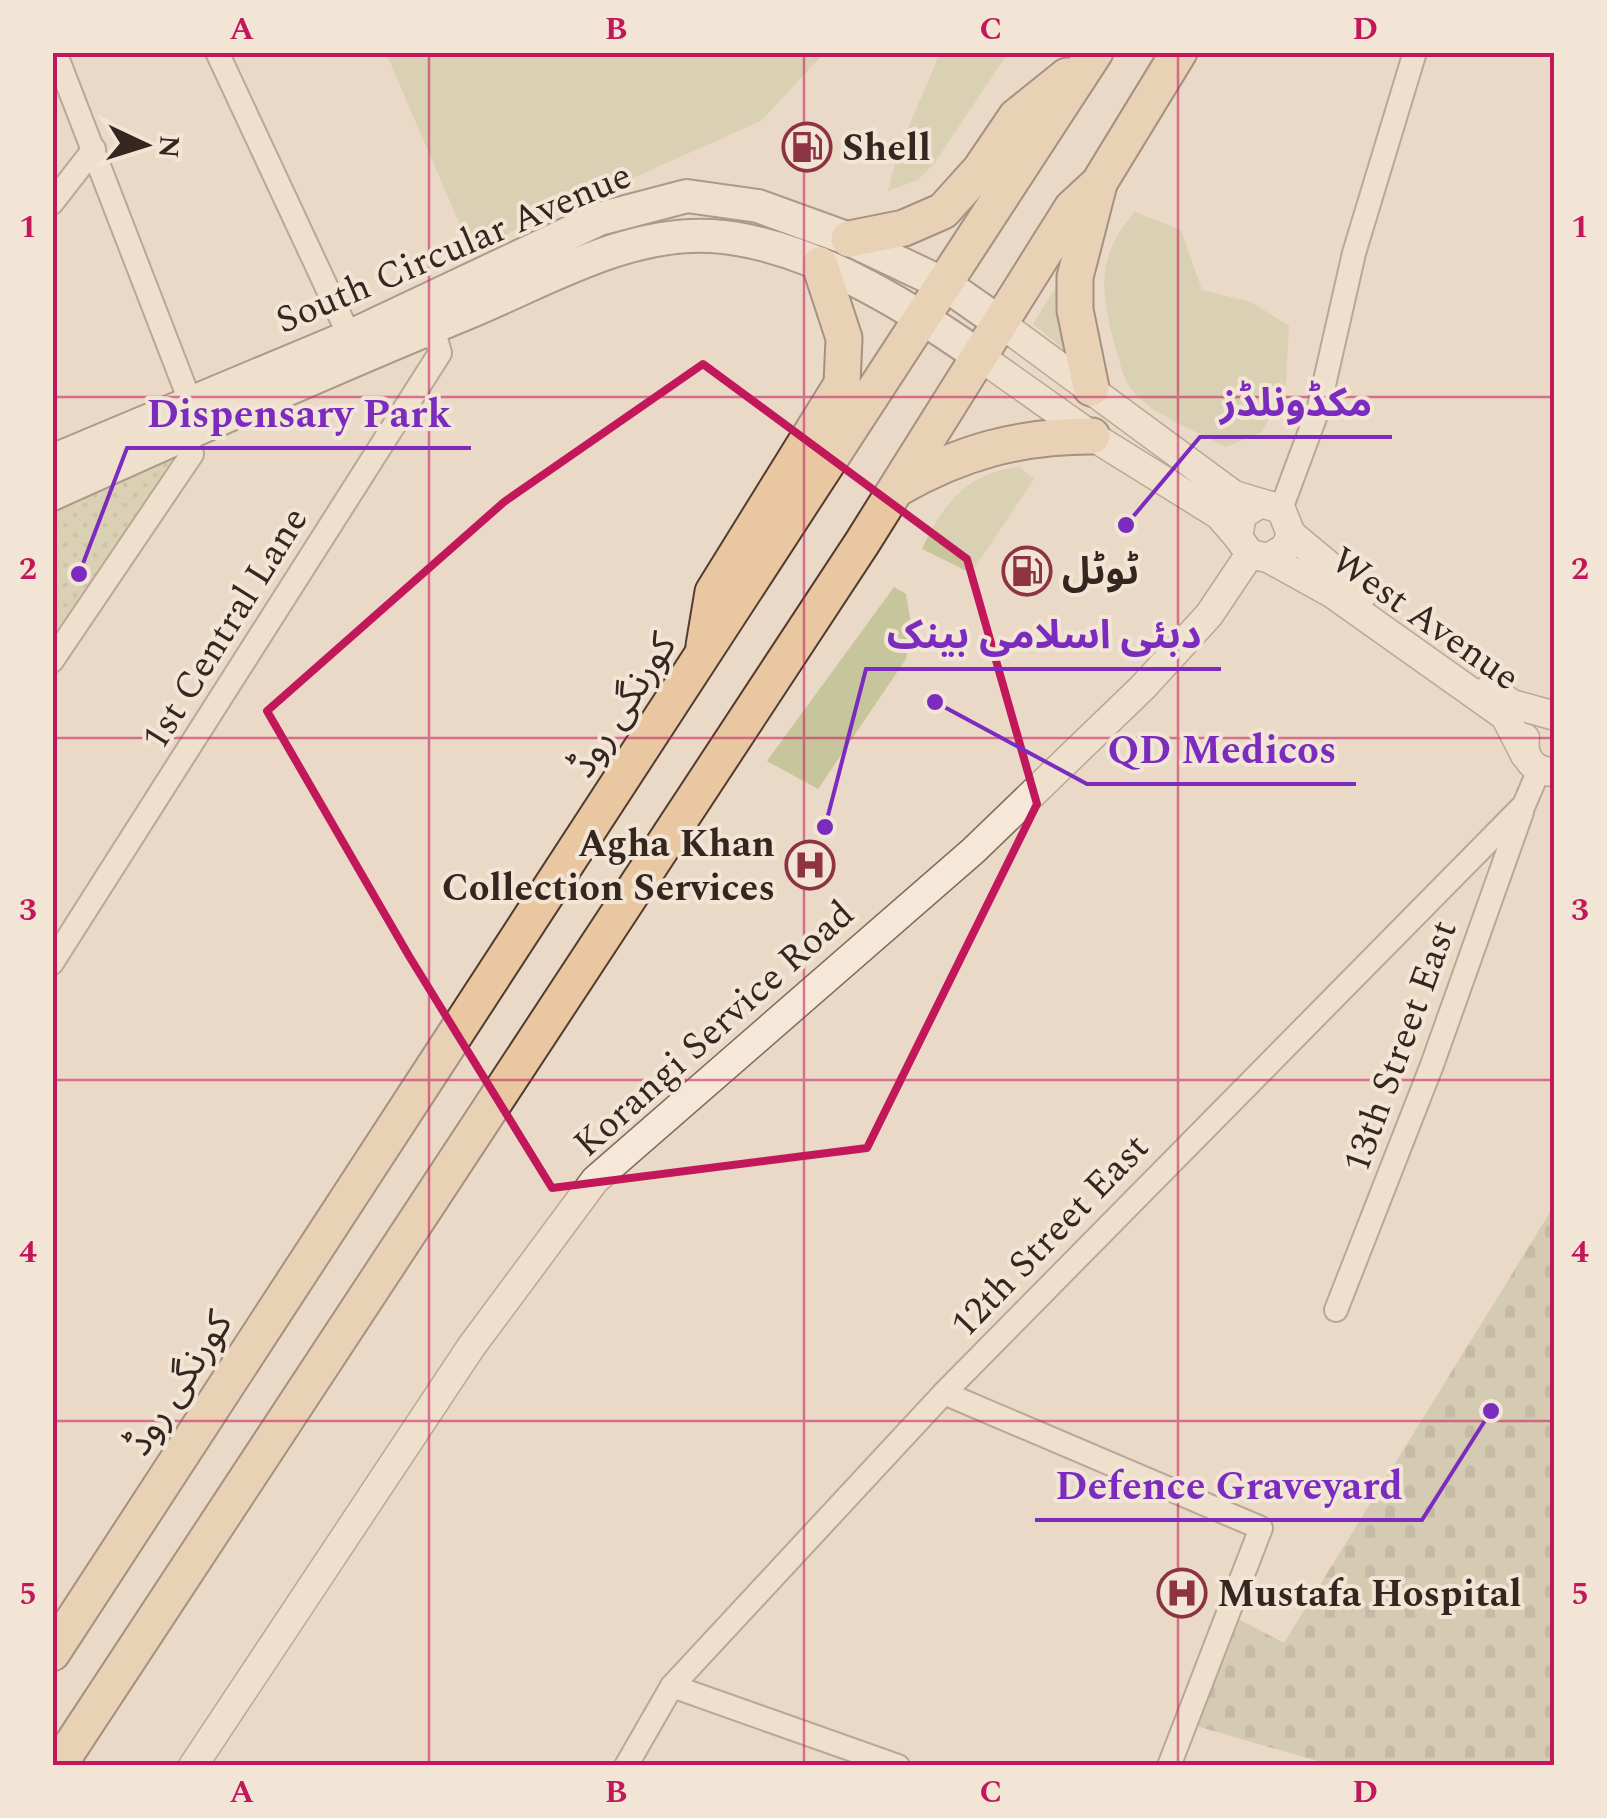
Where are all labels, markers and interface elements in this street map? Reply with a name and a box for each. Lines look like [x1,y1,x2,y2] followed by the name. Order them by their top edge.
[230,5,255,54] text: A
[605,5,627,54] text: B
[980,5,1002,54] text: C
[1352,5,1378,54] text: D
[95,95,195,195] north arrow
[842,120,931,178] place label: Shell
[781,121,833,173] fuel station icon: Shell
[146,134,191,160] text: N
[267,148,641,350] street label: South Circular Avenue
[19,203,37,252] text: 1
[1571,203,1589,252] text: 1
[1200,367,1392,437] callout: مکڈونلڈز
[1218,374,1372,435] text: مکڈونلڈز
[127,378,471,448] callout: Dispensary Park
[147,385,451,446] text: Dispensary Park
[128,496,324,762] street label: 1st Central Lane
[1318,533,1531,706] street label: West Avenue
[1062,544,1139,602] place label: ٹوٹل
[19,545,37,594] text: 2
[1001,545,1053,597] fuel station icon: ٹوٹل
[1571,545,1589,594] text: 2
[866,599,1221,669] callout: دبئی اسلامی بینک
[887,606,1201,667] text: دبئی اسلامی بینک
[555,621,693,790] street label: کورنگی روڈ
[1087,714,1356,784] callout: QD Medicos
[1108,721,1336,782] text: QD Medicos
[442,816,775,918] place label: Agha Khan Collection Services
[784,839,836,891] hospital icon: Agha Khan Collection Services
[19,886,37,935] text: 3
[1571,886,1589,935] text: 3
[561,887,868,1172] street label: Korangi Service Road
[1328,912,1473,1181] street label: 13th Street East
[937,1121,1163,1352] street label: 12th Street East
[19,1228,37,1277] text: 4
[1571,1228,1589,1277] text: 4
[111,1299,249,1468] street label: کورنگی روڈ
[1035,1450,1422,1520] callout: Defence Graveyard
[1055,1457,1403,1518] text: Defence Graveyard
[1217,1566,1522,1624] place label: Mustafa Hospital
[1156,1567,1208,1619] hospital icon: Mustafa Hospital
[19,1570,37,1619] text: 5
[1571,1570,1589,1619] text: 5
[230,1768,255,1817] text: A
[605,1768,627,1817] text: B
[980,1768,1002,1817] text: C
[1352,1768,1378,1817] text: D

